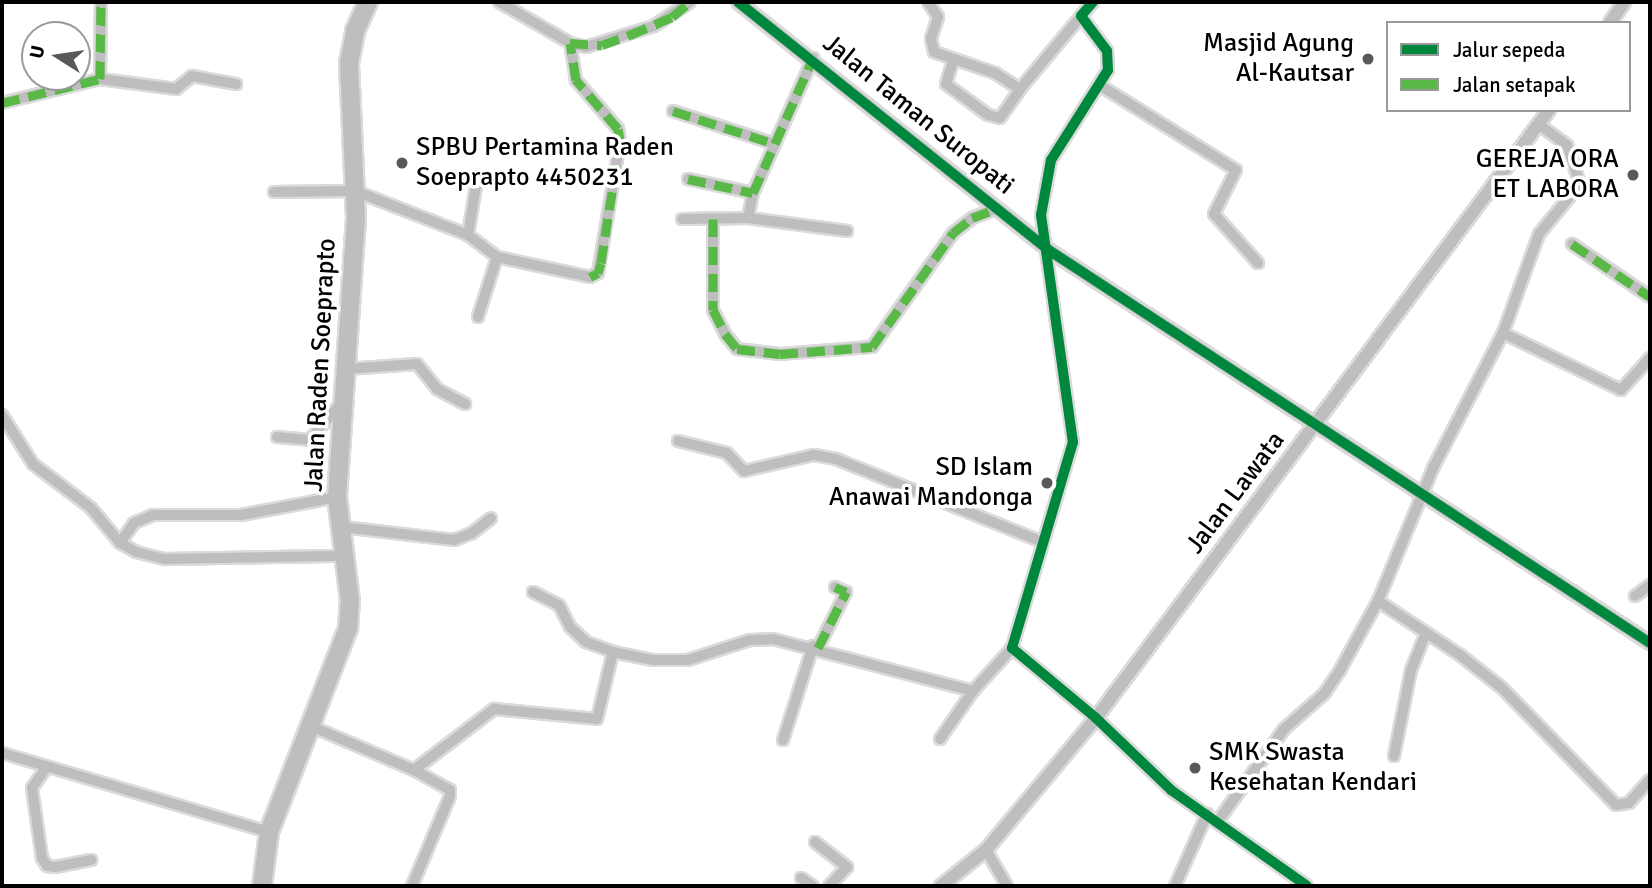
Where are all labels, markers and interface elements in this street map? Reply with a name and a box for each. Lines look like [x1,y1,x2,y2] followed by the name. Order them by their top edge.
[21,21,91,91] north arrow
[1386,21,1631,112] legend
[816,28,1020,202] street label: Jalan Taman Suropati
[1203,28,1354,90] place label: Masjid Agung Al-Kautsar
[1453,37,1565,63] text: Jalur sepeda
[24,43,50,61] text: U
[1360,51,1376,67] marker: Masjid Agung Al-Kautsar
[1453,72,1575,98] text: Jalan setapak
[416,132,674,194] place label: SPBU Pertamina Raden Soeprapto 4450231
[1476,144,1619,206] place label: GEREJA ORA ET LABORA
[394,155,410,171] marker: SPBU Pertamina Raden Soeprapto 4450231
[1625,167,1641,183] marker: GEREJA ORA ET LABORA
[299,238,343,492] street label: Jalan Raden Soeprapto
[1180,426,1292,560] street label: Jalan Lawata
[829,452,1033,514] place label: SD Islam Anawai Mandonga
[1039,475,1055,491] marker: SD Islam Anawai Mandonga
[1209,737,1417,798] place label: SMK Swasta Kesehatan Kendari
[1187,760,1203,776] marker: SMK Swasta Kesehatan Kendari

